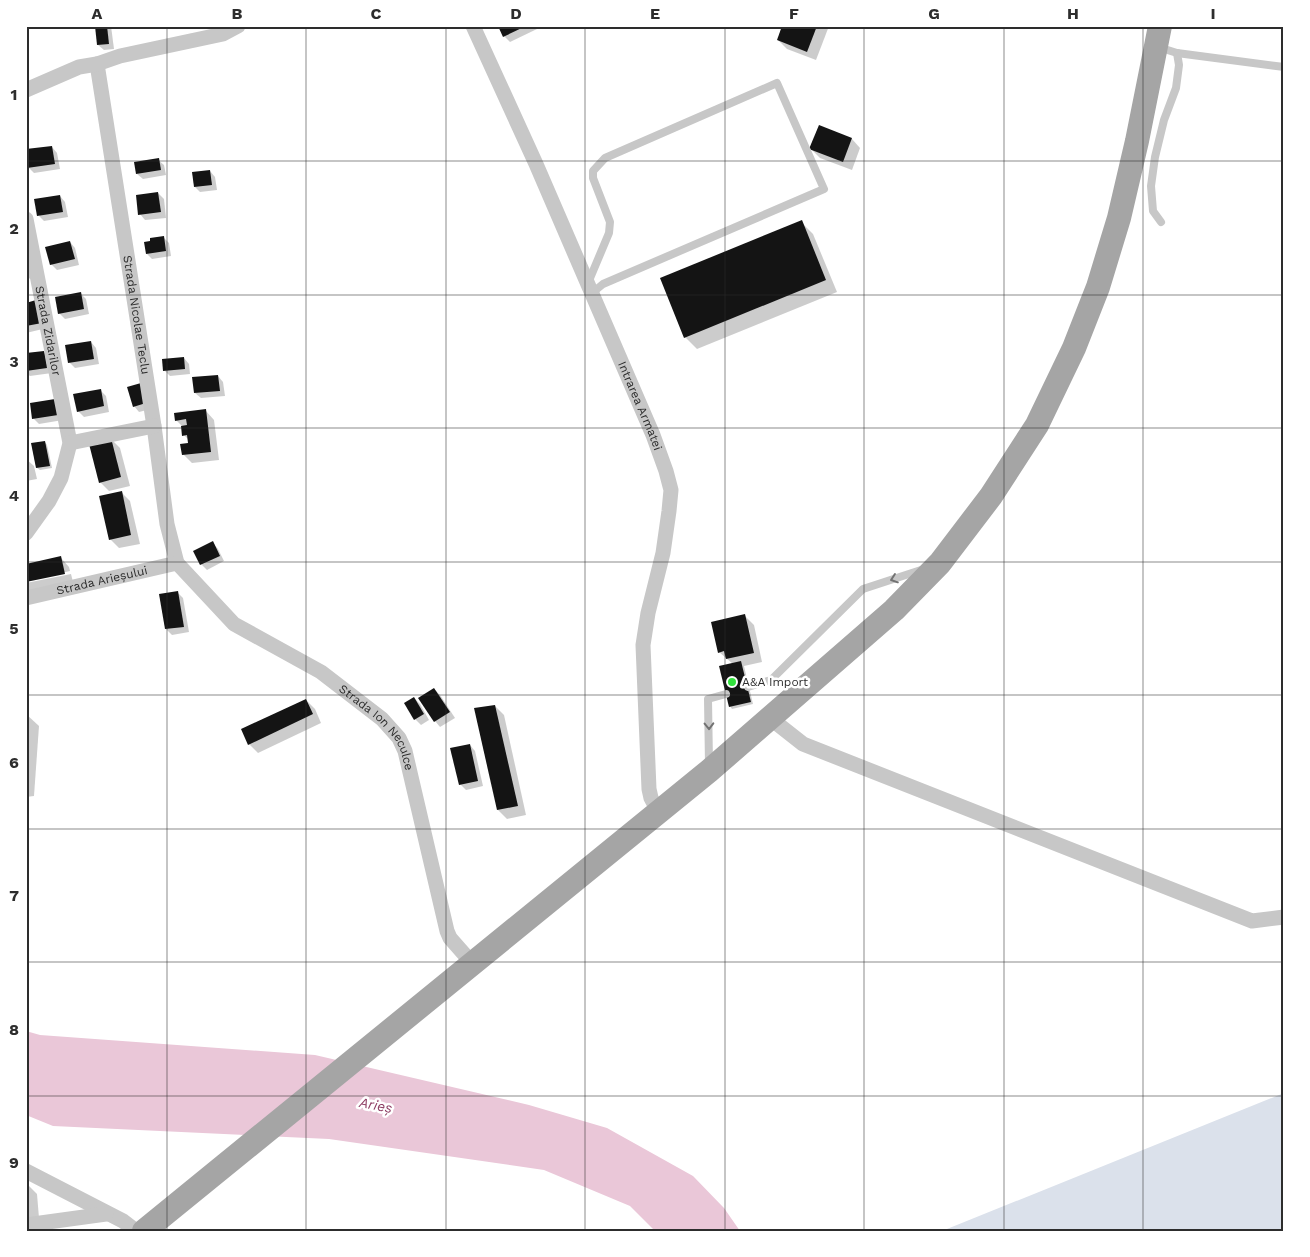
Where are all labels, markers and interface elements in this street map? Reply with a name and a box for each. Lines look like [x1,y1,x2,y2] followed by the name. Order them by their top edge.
[92,4,103,23] text: A
[232,4,243,23] text: B
[371,4,382,23] text: C
[510,4,522,23] text: D
[650,4,660,23] text: E
[789,4,799,23] text: F
[928,4,940,23] text: G
[1067,4,1079,23] text: H
[1210,4,1216,23] text: I
[11,85,17,104] text: 1
[9,219,19,238] text: 2
[120,254,153,375] street label: Strada Nicolae Teclu
[32,285,64,377] street label: Strada Zidarilor
[9,352,19,371] text: 3
[615,359,665,452] street label: Intrarea Armatei
[9,486,19,505] text: 4
[55,563,149,598] street label: Strada Arieșului
[890,573,898,583] one-way arrow
[9,619,19,638] text: 5
[742,675,808,689] place label: A&A Import
[726,676,738,688] marker: A&A Import
[336,682,416,772] street label: Strada Ion Neculce
[704,722,714,730] one-way arrow
[9,753,19,772] text: 6
[9,886,19,905] text: 7
[9,1020,19,1039] text: 8
[357,1094,394,1116] water label: Arieș
[9,1153,19,1172] text: 9

